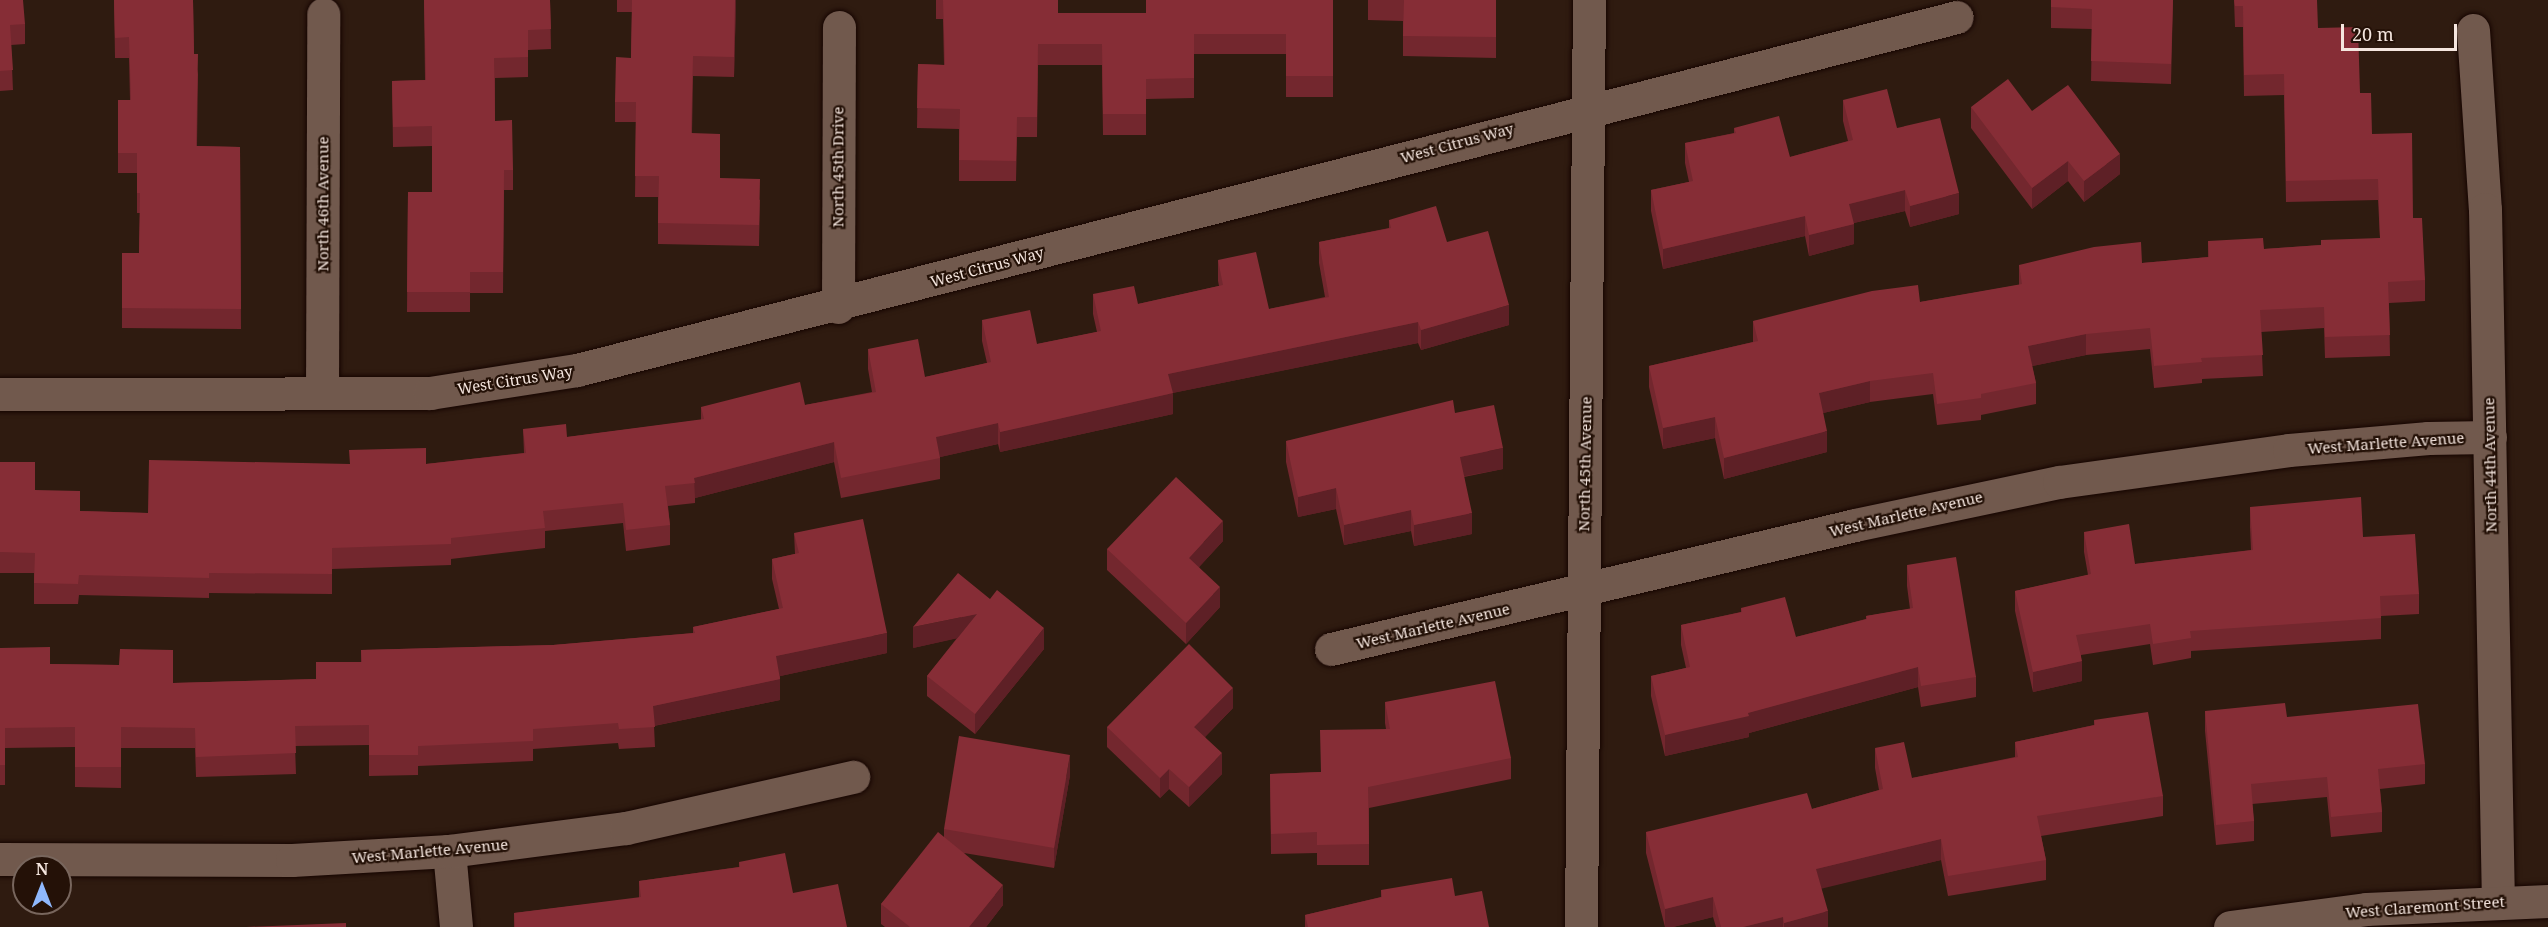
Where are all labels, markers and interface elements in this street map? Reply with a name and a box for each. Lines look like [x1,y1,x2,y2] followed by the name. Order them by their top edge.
[2344,12,2460,50] scale bar
[2352,22,2394,46] text: 20 m
[829,107,847,227] street label: North 45th Drive
[1398,119,1516,167] street label: West Citrus Way
[314,137,332,271] street label: North 46th Avenue
[928,243,1046,291] street label: West Citrus Way
[456,362,574,398] street label: West Citrus Way
[1575,396,1595,532] street label: North 45th Avenue
[2480,397,2500,533] street label: North 44th Avenue
[2307,429,2465,457] street label: West Marlette Avenue
[1827,488,1985,540] street label: West Marlette Avenue
[1354,600,1512,652] street label: West Marlette Avenue
[351,835,509,867] street label: West Marlette Avenue
[12,855,72,915] north arrow
[36,858,48,880] text: N
[2345,892,2505,922] street label: West Claremont Street

